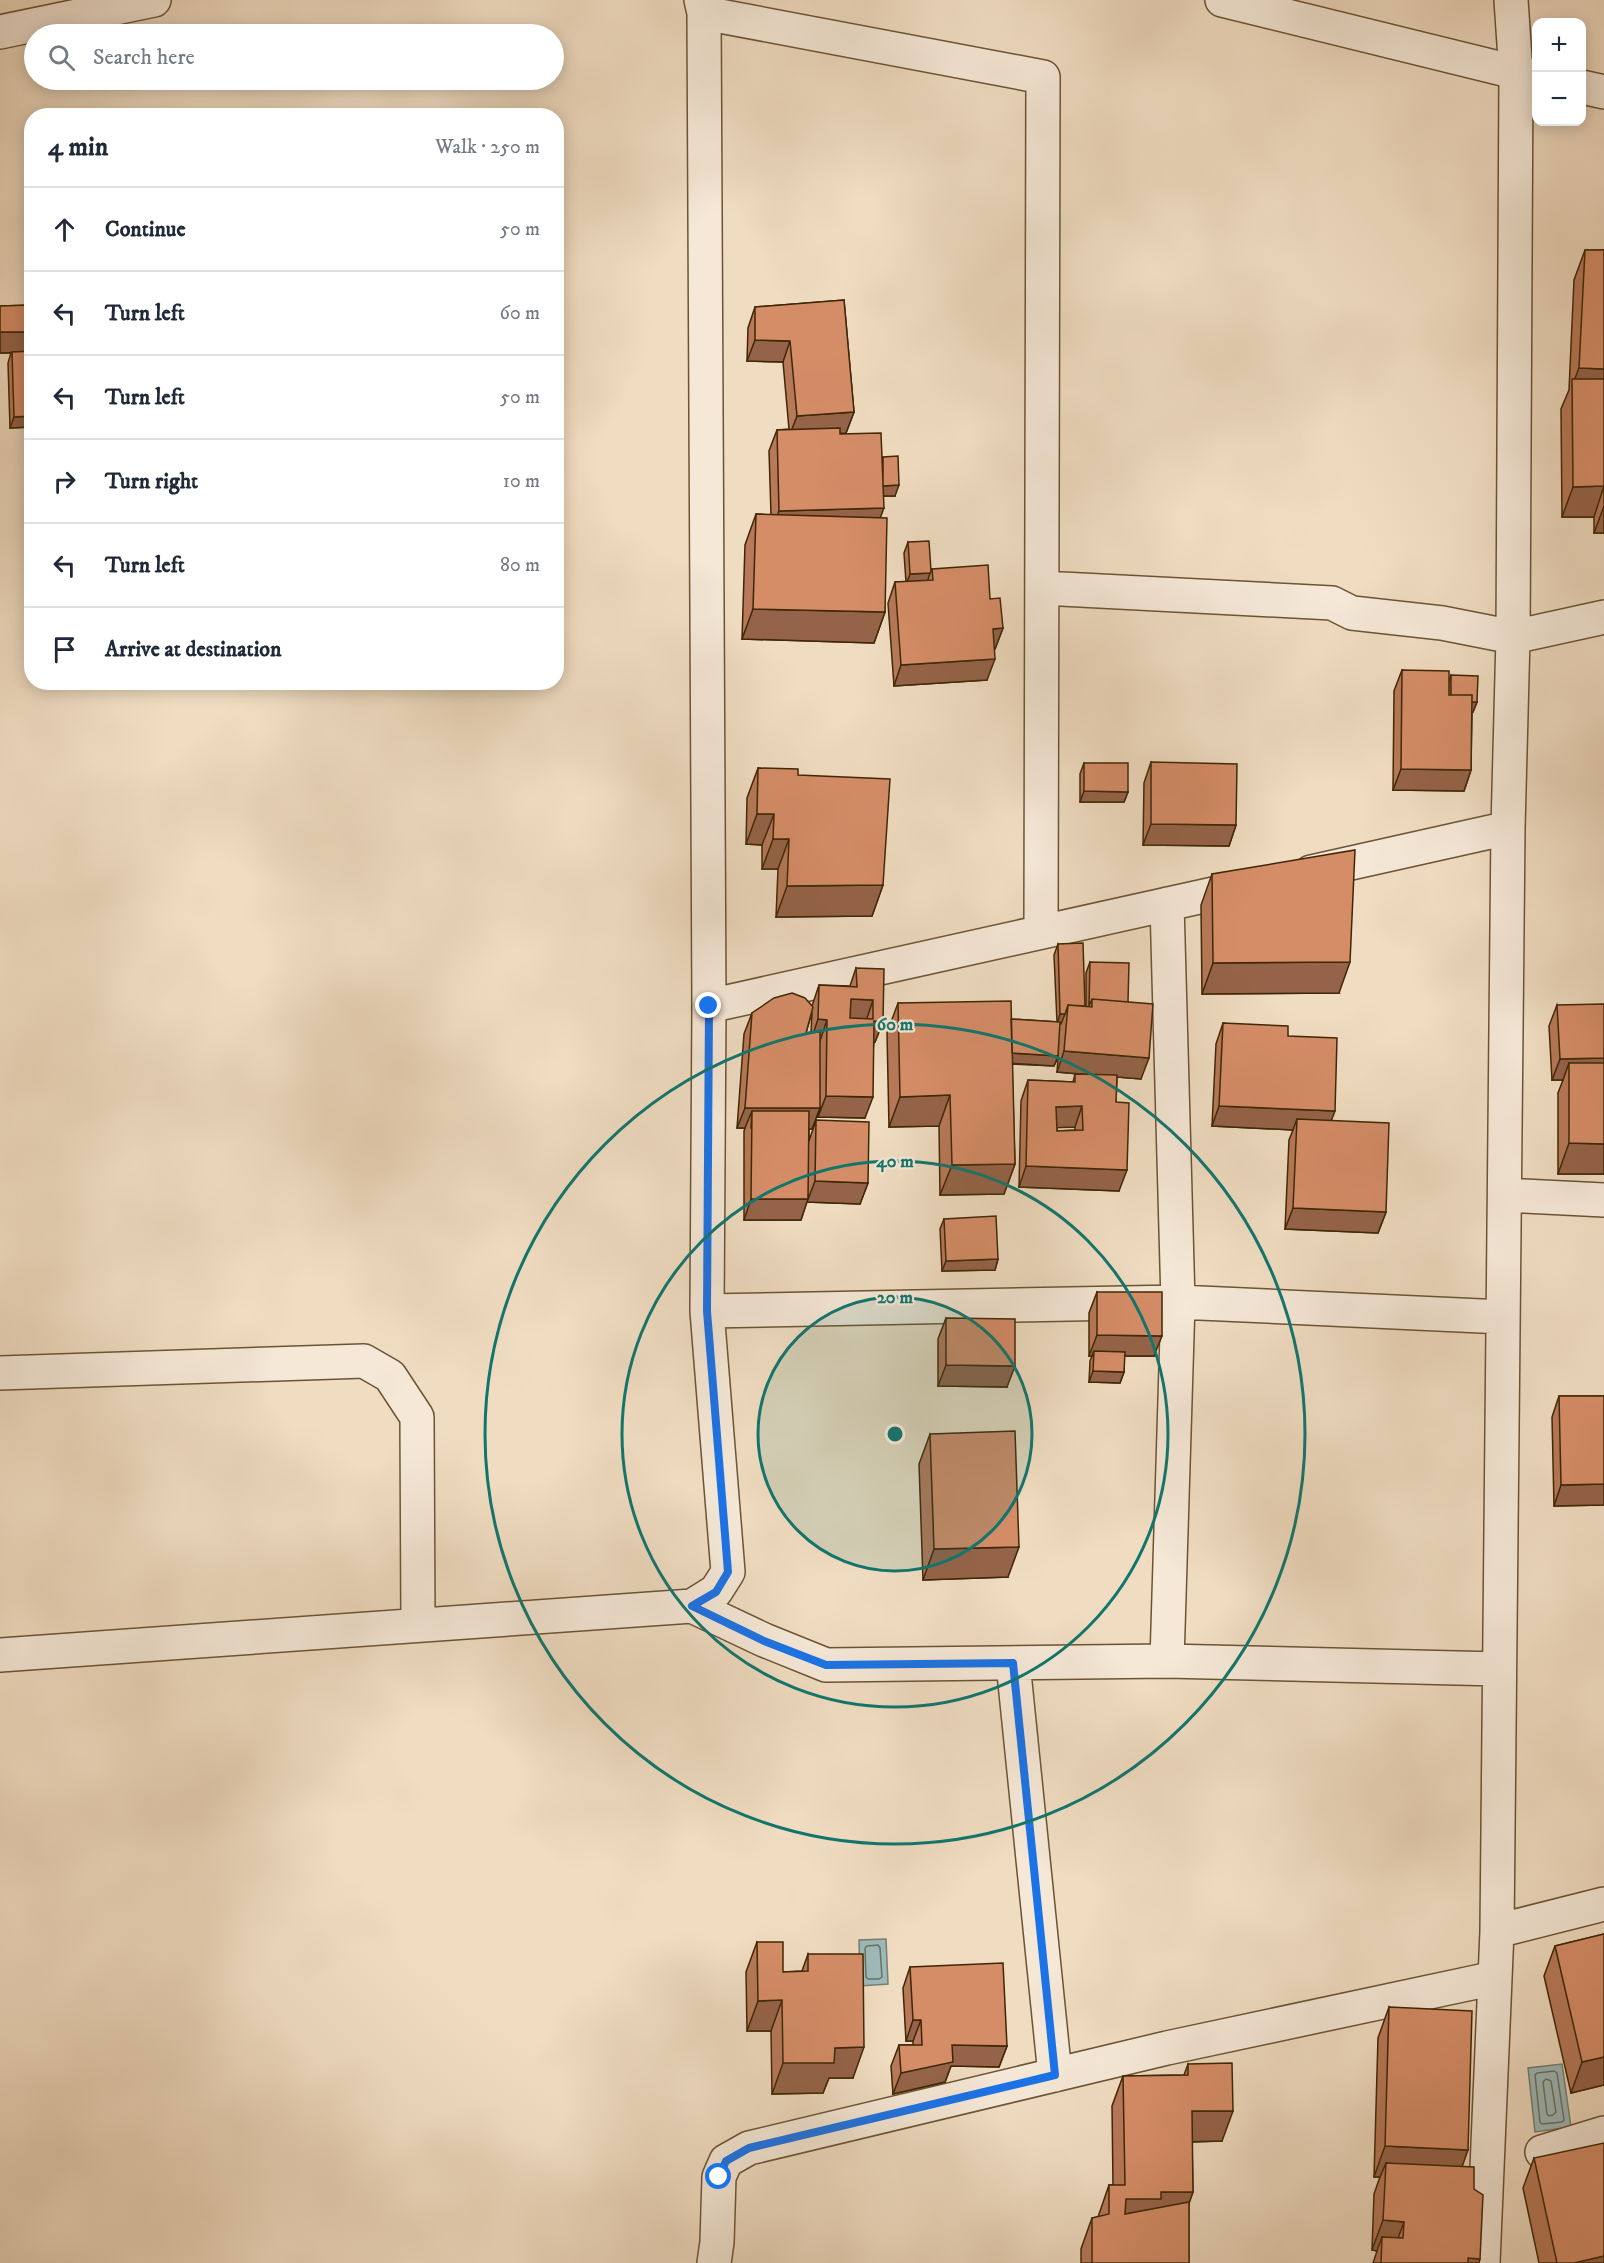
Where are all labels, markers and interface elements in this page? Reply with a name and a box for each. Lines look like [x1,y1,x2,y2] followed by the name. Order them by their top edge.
[1532,18,1586,126] map controls
[1532,18,1586,72] button: +
[24,24,564,90] search box
[45,41,78,74] icon: search
[93,44,195,71] text: Search here
[1532,72,1586,126] button: −
[48,131,108,164] text: 4 min
[435,135,540,160] text: Walk · 250 m
[48,213,81,246] icon: ahead
[105,216,186,243] text: Continue
[500,217,540,242] text: 50 m
[48,297,81,330] icon: left
[105,300,185,327] text: Turn left
[500,301,540,326] text: 60 m
[48,381,81,414] icon: left
[105,384,185,411] text: Turn left
[500,385,540,410] text: 50 m
[48,465,81,498] icon: right
[105,468,198,495] text: Turn right
[503,469,540,494] text: 10 m
[48,549,81,582] icon: left
[105,552,185,579] text: Turn left
[500,553,540,578] text: 80 m
[48,633,81,666] icon: arrive
[105,636,282,663] text: Arrive at destination
[695,992,721,1018] route end
[877,1014,914,1036] text: 60 m
[875,1151,914,1173] text: 40 m
[877,1287,913,1309] text: 20 m
[885,1424,905,1444] centre of rings
[705,2163,731,2189] route start

